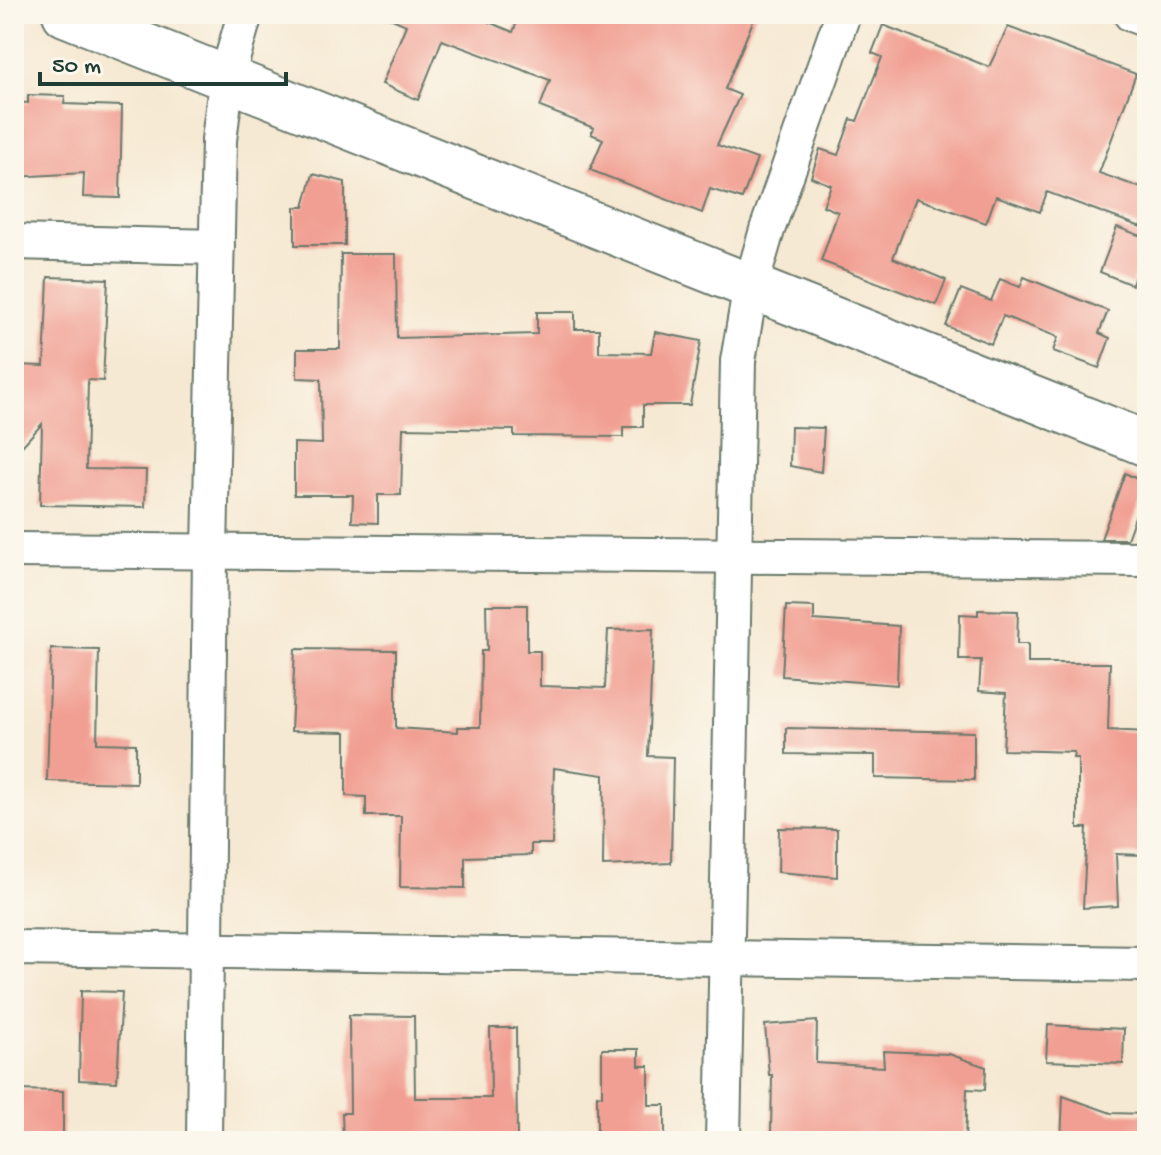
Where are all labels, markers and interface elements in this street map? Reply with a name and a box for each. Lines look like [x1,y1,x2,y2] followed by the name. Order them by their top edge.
[40,36,286,86] scale bar
[52,53,101,82] text: 50 m

